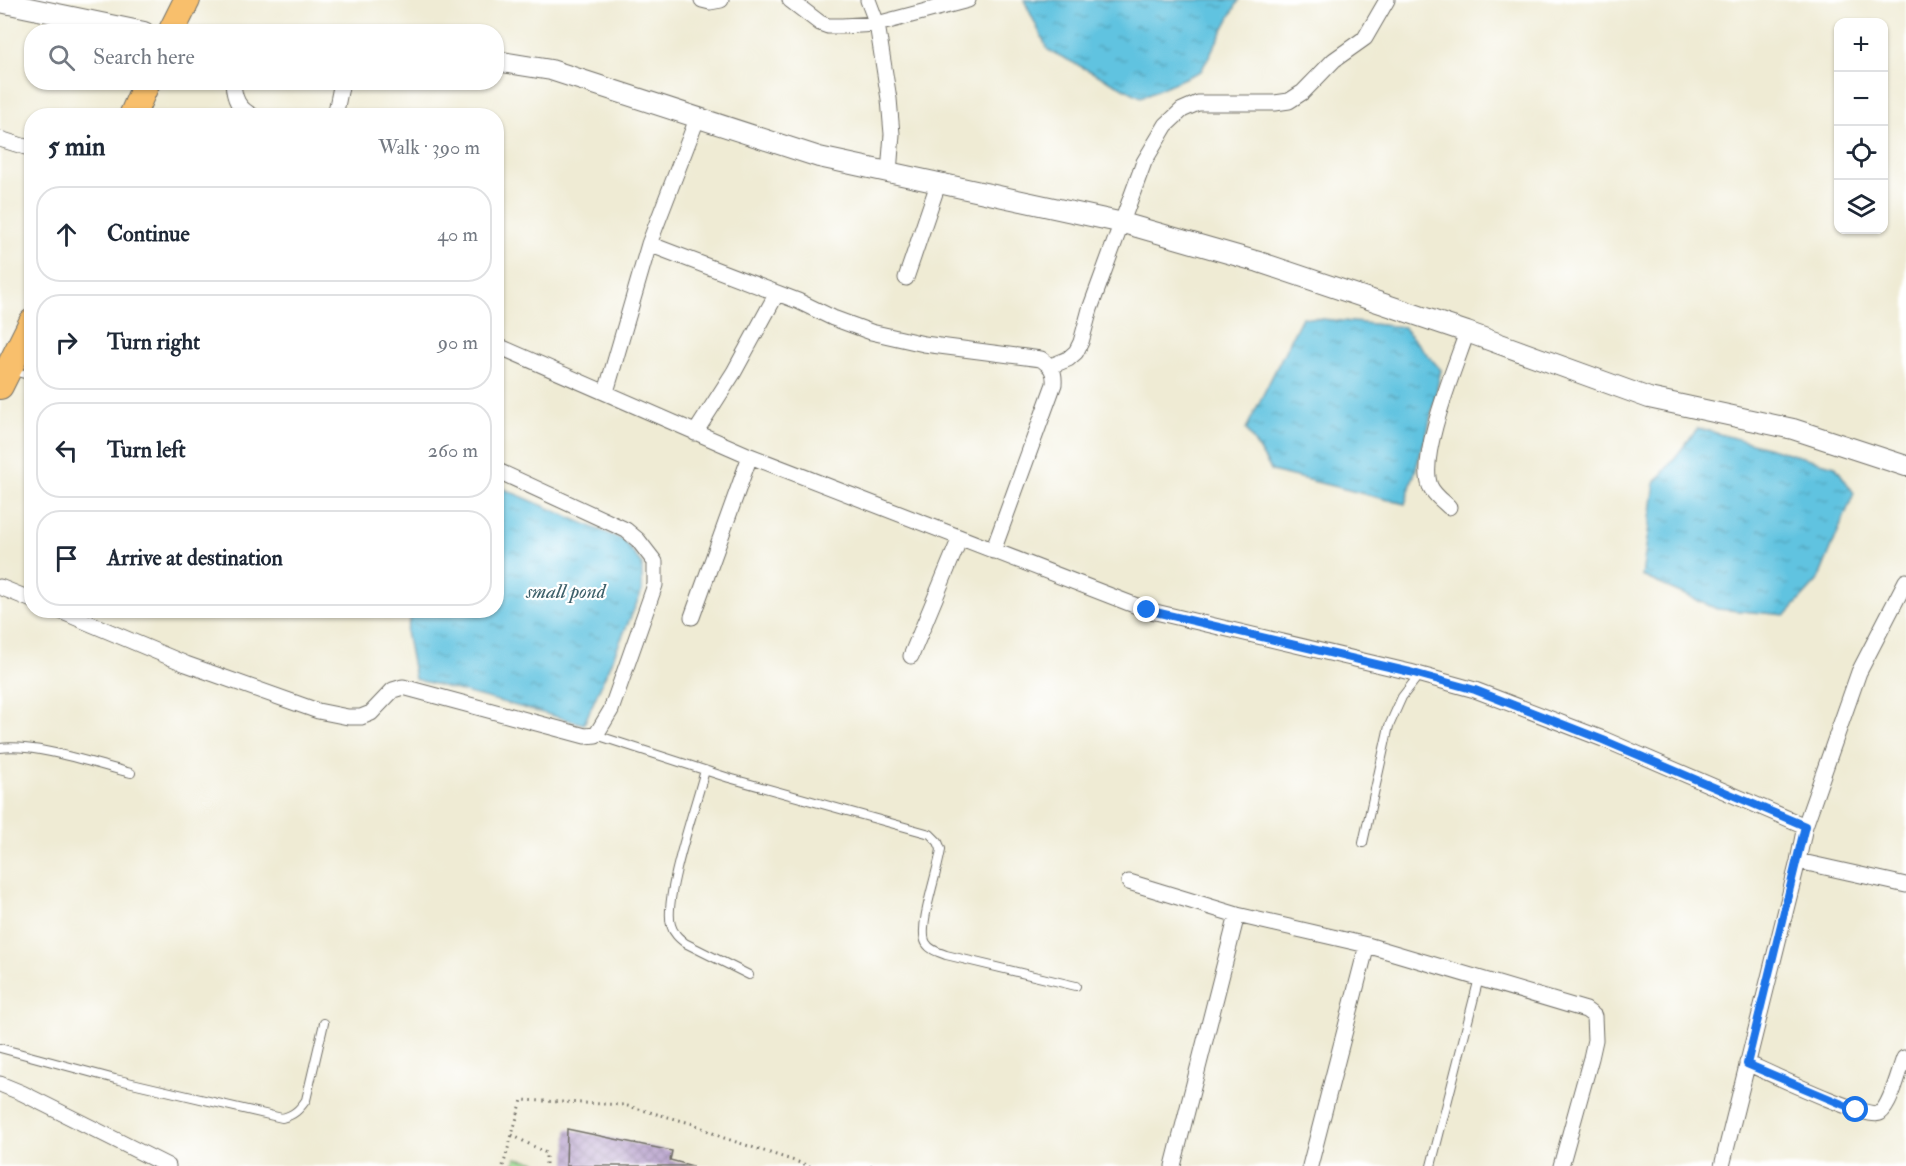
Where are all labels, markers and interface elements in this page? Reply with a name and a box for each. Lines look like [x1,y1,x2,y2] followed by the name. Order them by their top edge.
[1834,18,1888,234] map controls
[1834,18,1888,72] button: +
[24,24,504,90] search box
[45,41,78,74] icon: search
[93,43,195,71] text: Search here
[1834,72,1888,126] button: −
[1834,126,1888,180] button: locate
[48,131,105,163] text: 5 min
[378,135,480,160] text: Walk · 390 m
[1834,180,1888,234] button: layers
[50,218,83,251] icon: ahead
[107,220,190,248] text: Continue
[437,222,478,247] text: 40 m
[50,326,83,359] icon: right
[107,328,200,356] text: Turn right
[438,330,478,355] text: 90 m
[50,434,83,467] icon: left
[107,436,186,464] text: Turn left
[428,438,478,463] text: 260 m
[50,542,83,575] icon: arrive
[107,544,283,572] text: Arrive at destination
[525,578,607,605] water label: small pond
[1133,596,1159,622] route end
[1842,1096,1868,1122] route start

